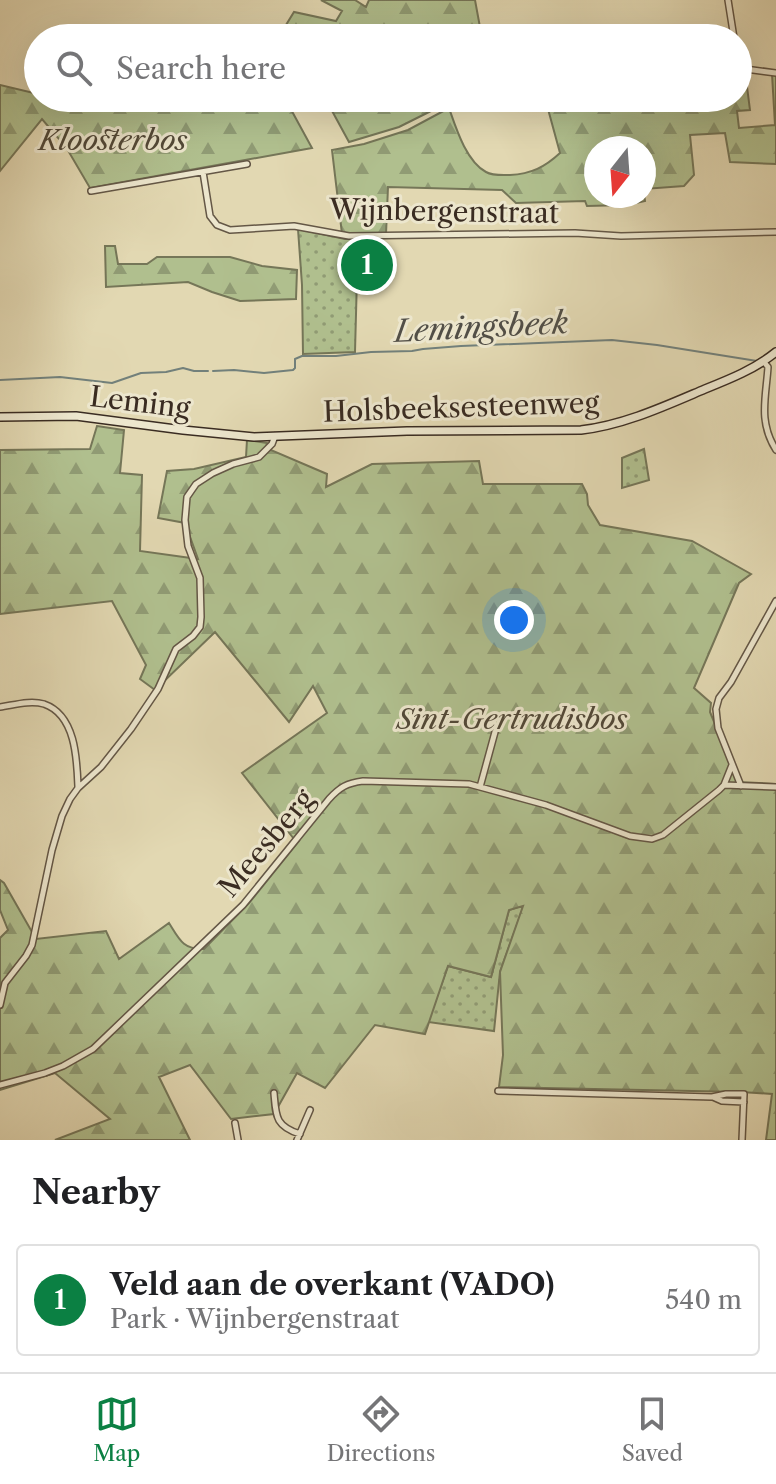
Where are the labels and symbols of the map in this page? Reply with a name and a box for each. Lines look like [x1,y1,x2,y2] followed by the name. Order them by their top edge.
[37,123,188,157] park label: Kloosterbos
[584,136,656,208] north arrow
[328,192,559,230] street label: Wijnbergenstraat
[341,235,393,295] pin: 1
[391,304,569,350] water label: Lemingsbeek
[88,379,192,425] street label: Leming
[322,385,600,429] street label: Holsbeeksesteenweg
[494,600,534,640] your location
[395,702,628,736] park label: Sint-Gertrudisbos
[211,782,321,904] street label: Meesberg

